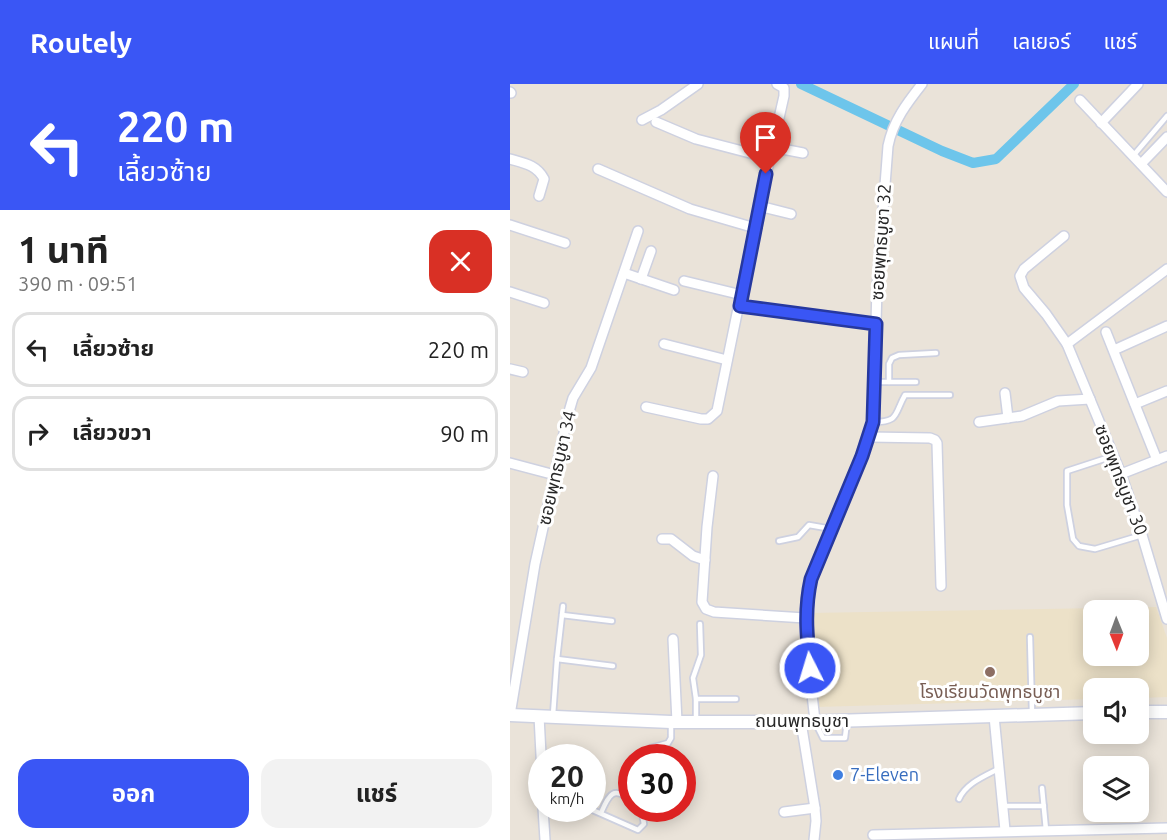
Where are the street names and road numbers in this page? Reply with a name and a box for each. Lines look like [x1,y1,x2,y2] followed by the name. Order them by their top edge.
[866,183,897,301] street label: ซอยพุทธบูชา 32
[533,409,582,528] street label: ซอยพุทธบูชา 34
[1089,422,1152,539] street label: ซอยพุทธบูชา 30
[755,710,849,733] street label: ถนนพุทธบูชา

